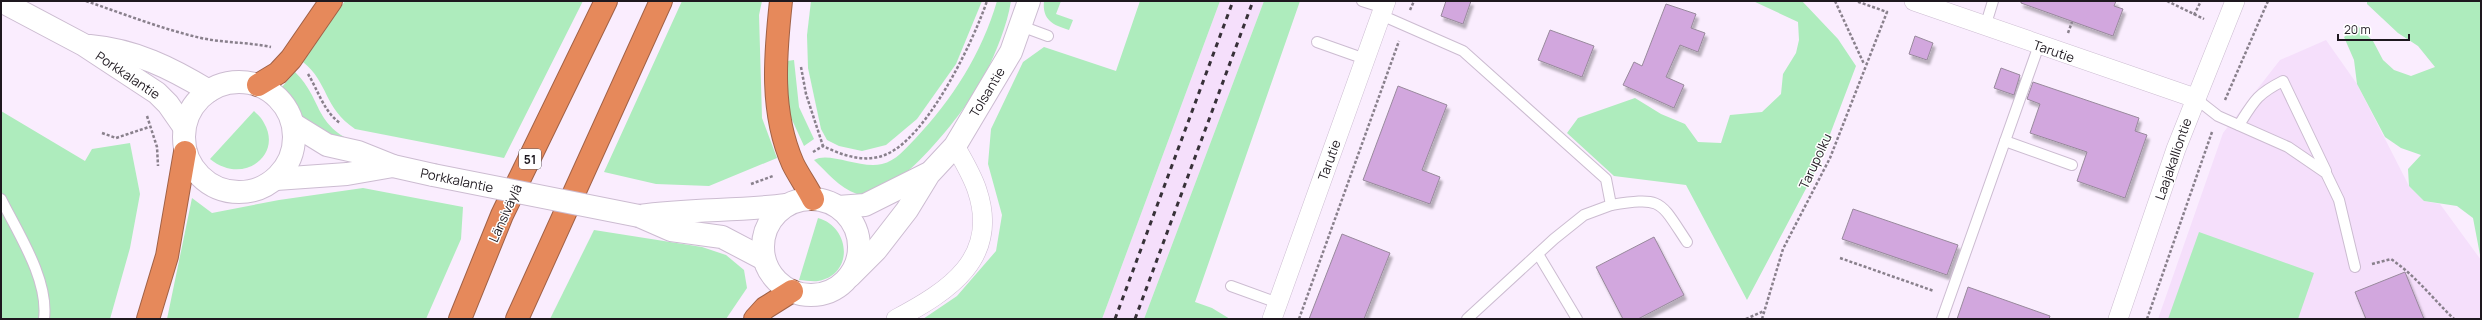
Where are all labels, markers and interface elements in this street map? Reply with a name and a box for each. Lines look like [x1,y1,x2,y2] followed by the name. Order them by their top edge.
[2338,16,2409,42] scale bar
[2344,21,2371,38] text: 20 m
[2031,36,2077,67] street label: Tarutie
[92,47,164,103] street label: Porkkalantie
[965,63,1009,120] street label: Tolsantie
[2151,115,2196,202] street label: Laajakalliontie
[1794,130,1836,192] street label: Tarupolku
[1313,137,1345,183] street label: Tarutie
[519,149,541,169] road number: 51
[419,163,496,197] street label: Porkkalantie
[484,181,526,245] street label: Länsiväylä

